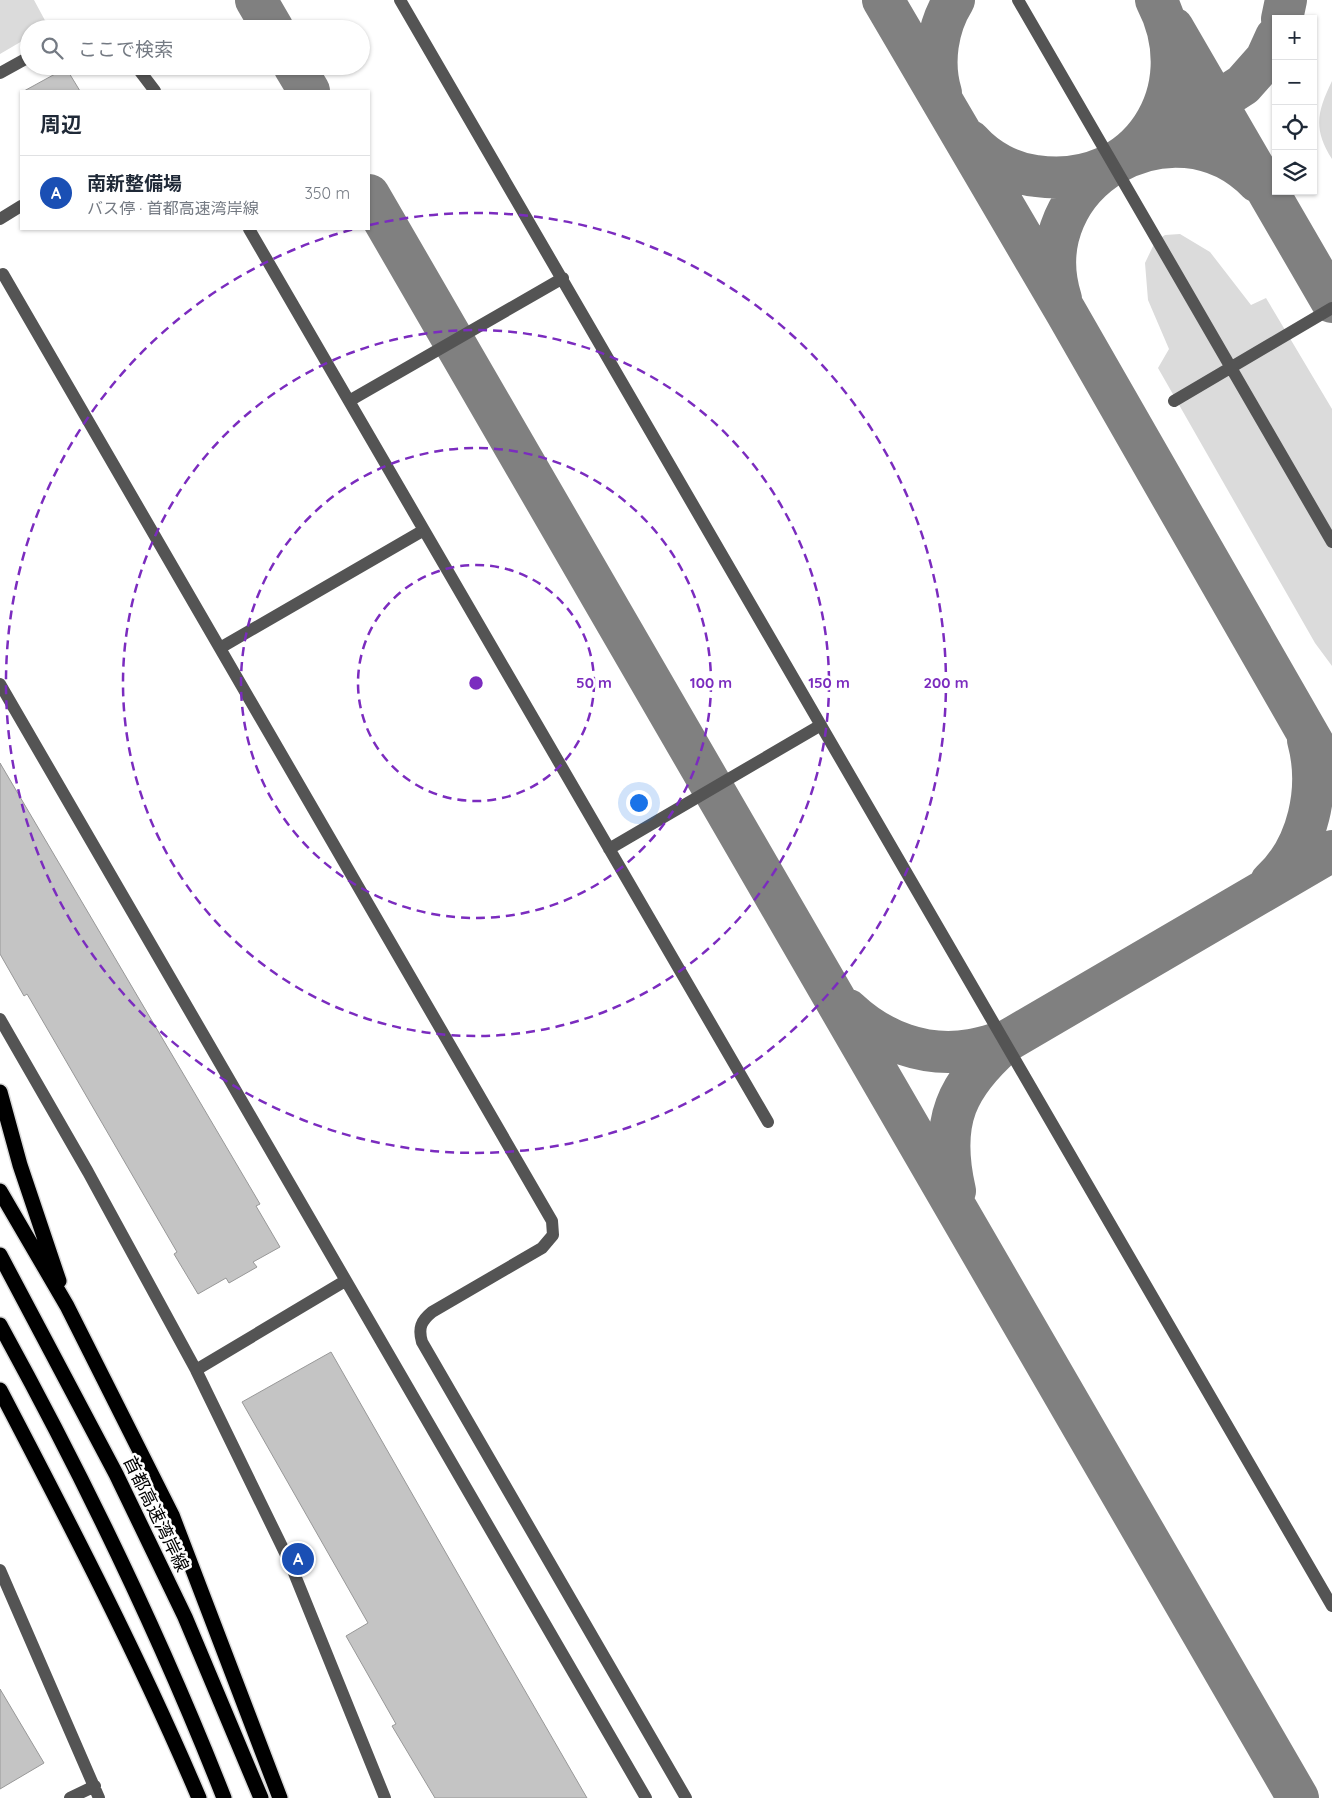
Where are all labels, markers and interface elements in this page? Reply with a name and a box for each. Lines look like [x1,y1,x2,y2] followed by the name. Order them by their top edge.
[1272,15,1317,195] map controls
[1272,15,1317,60] button: +
[20,20,370,75] search box
[38,34,66,62] icon: search
[78,37,173,61] text: ここで検索
[1272,60,1317,105] button: −
[1272,105,1317,150] button: locate
[40,111,82,137] text: 周辺
[1272,150,1317,195] button: layers
[87,171,182,195] text: 南新整備場
[51,183,61,203] text: A
[304,183,350,203] text: 350 m
[87,198,259,218] text: バス停 · 首都高速湾岸線
[576,673,612,692] text: 50 m
[690,673,732,692] text: 100 m
[808,673,850,692] text: 150 m
[924,673,969,692] text: 200 m
[467,674,485,692] centre of rings
[626,790,652,816] your location
[118,1452,194,1575] street label: 首都高速湾岸線
[282,1540,314,1578] pin: A

